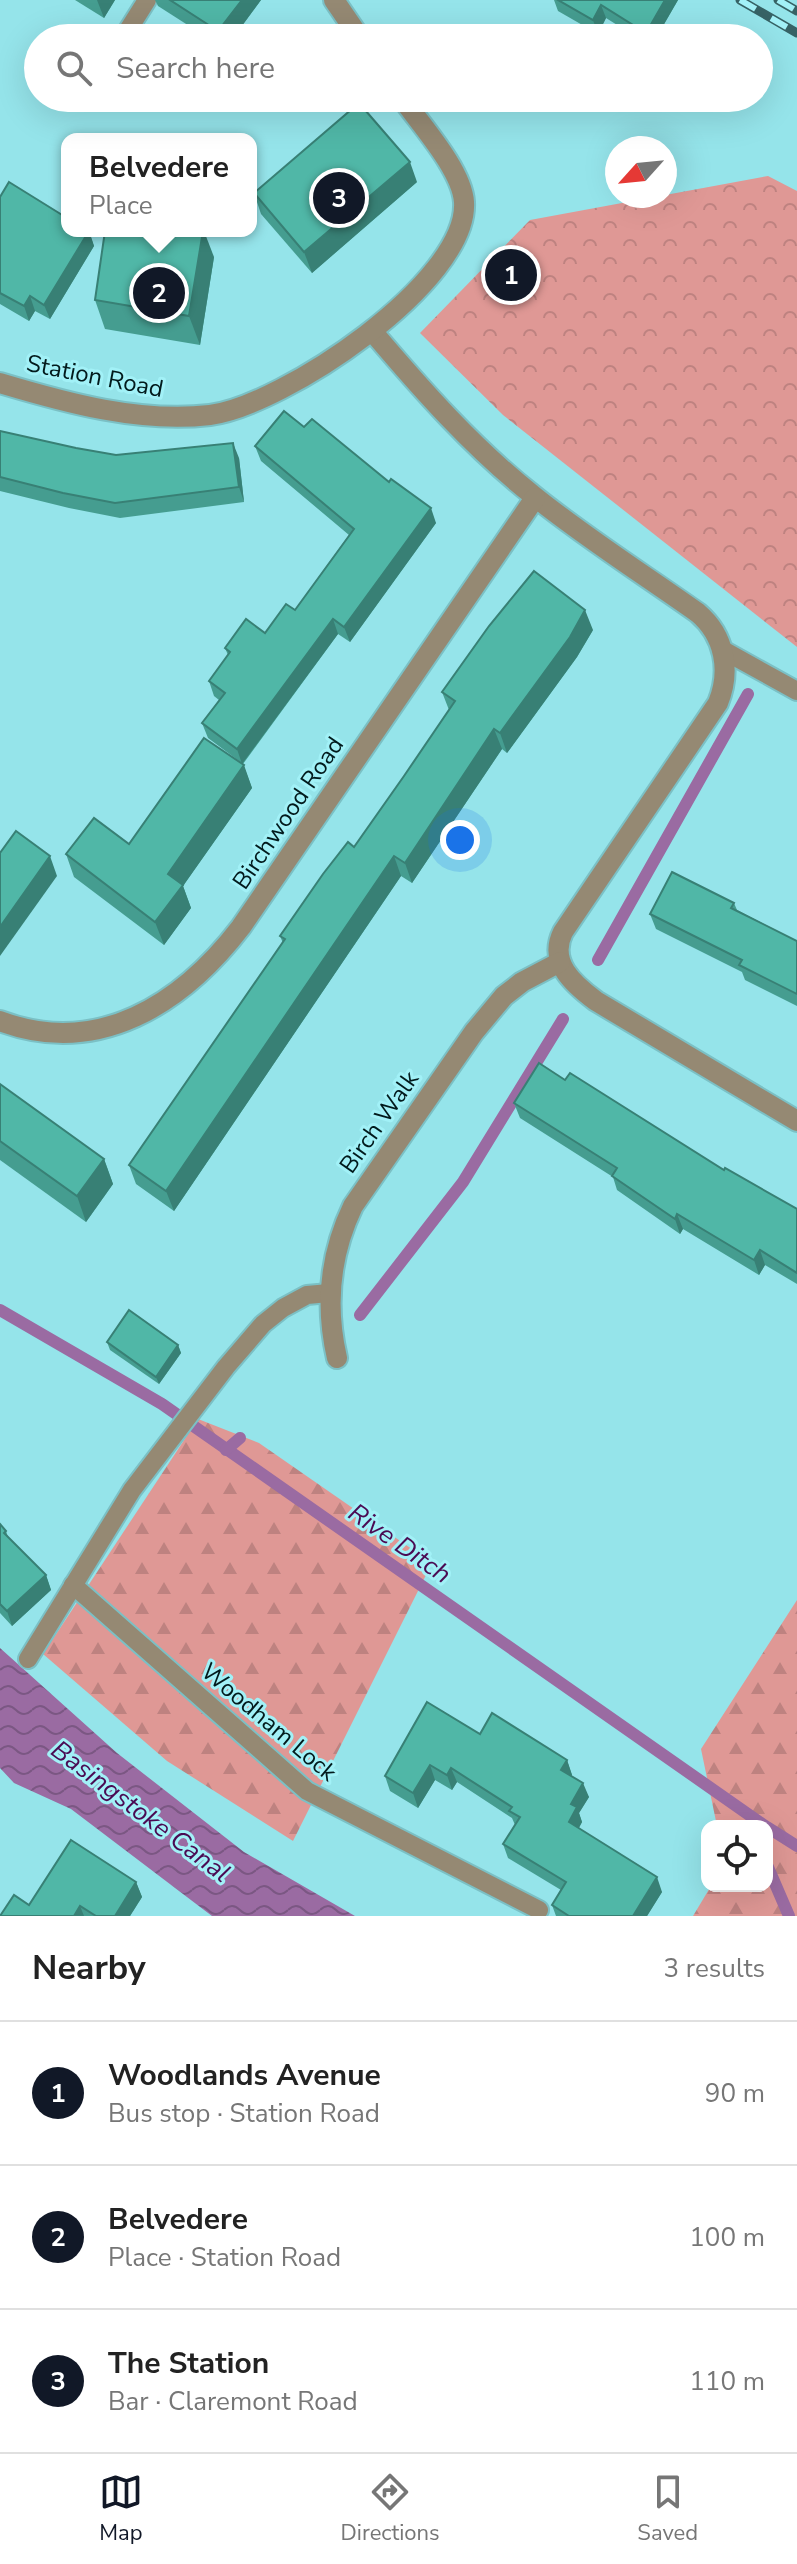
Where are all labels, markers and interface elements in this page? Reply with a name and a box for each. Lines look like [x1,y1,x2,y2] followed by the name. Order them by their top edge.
[24,24,773,112] search box
[52,46,96,90] icon: search
[116,48,275,89] text: Search here
[61,133,257,237] popup
[605,136,677,208] north arrow
[89,147,229,188] text: Belvedere
[313,168,365,228] pin: 3
[89,188,153,223] text: Place
[485,245,537,305] pin: 1
[133,263,185,323] pin: 2
[24,347,166,405] street label: Station Road
[225,730,351,896] street label: Birchwood Road
[440,820,480,860] your location
[332,1064,427,1180] street label: Birch Walk
[341,1495,458,1592] water label: Rive Ditch
[194,1656,344,1789] street label: Woodham Lock
[44,1732,237,1890] water label: Basingstoke Canal
[701,1820,773,1892] map controls
[701,1820,773,1892] button: locate
[32,1945,146,1991] text: Nearby
[664,1951,765,1986] text: 3 results
[108,2055,381,2096] text: Woodlands Avenue
[50,2076,66,2111] text: 1
[705,2076,765,2111] text: 90 m
[108,2096,380,2131] text: Bus stop · Station Road
[108,2199,248,2240] text: Belvedere
[50,2220,66,2255] text: 2
[689,2220,765,2255] text: 100 m
[108,2240,341,2275] text: Place · Station Road
[108,2343,269,2384] text: The Station
[50,2364,66,2399] text: 3
[689,2364,765,2399] text: 110 m
[108,2384,358,2419] text: Bar · Claremont Road
[99,2470,143,2548] tab: Map
[341,2470,440,2548] tab: Directions
[637,2470,698,2548] tab: Saved

